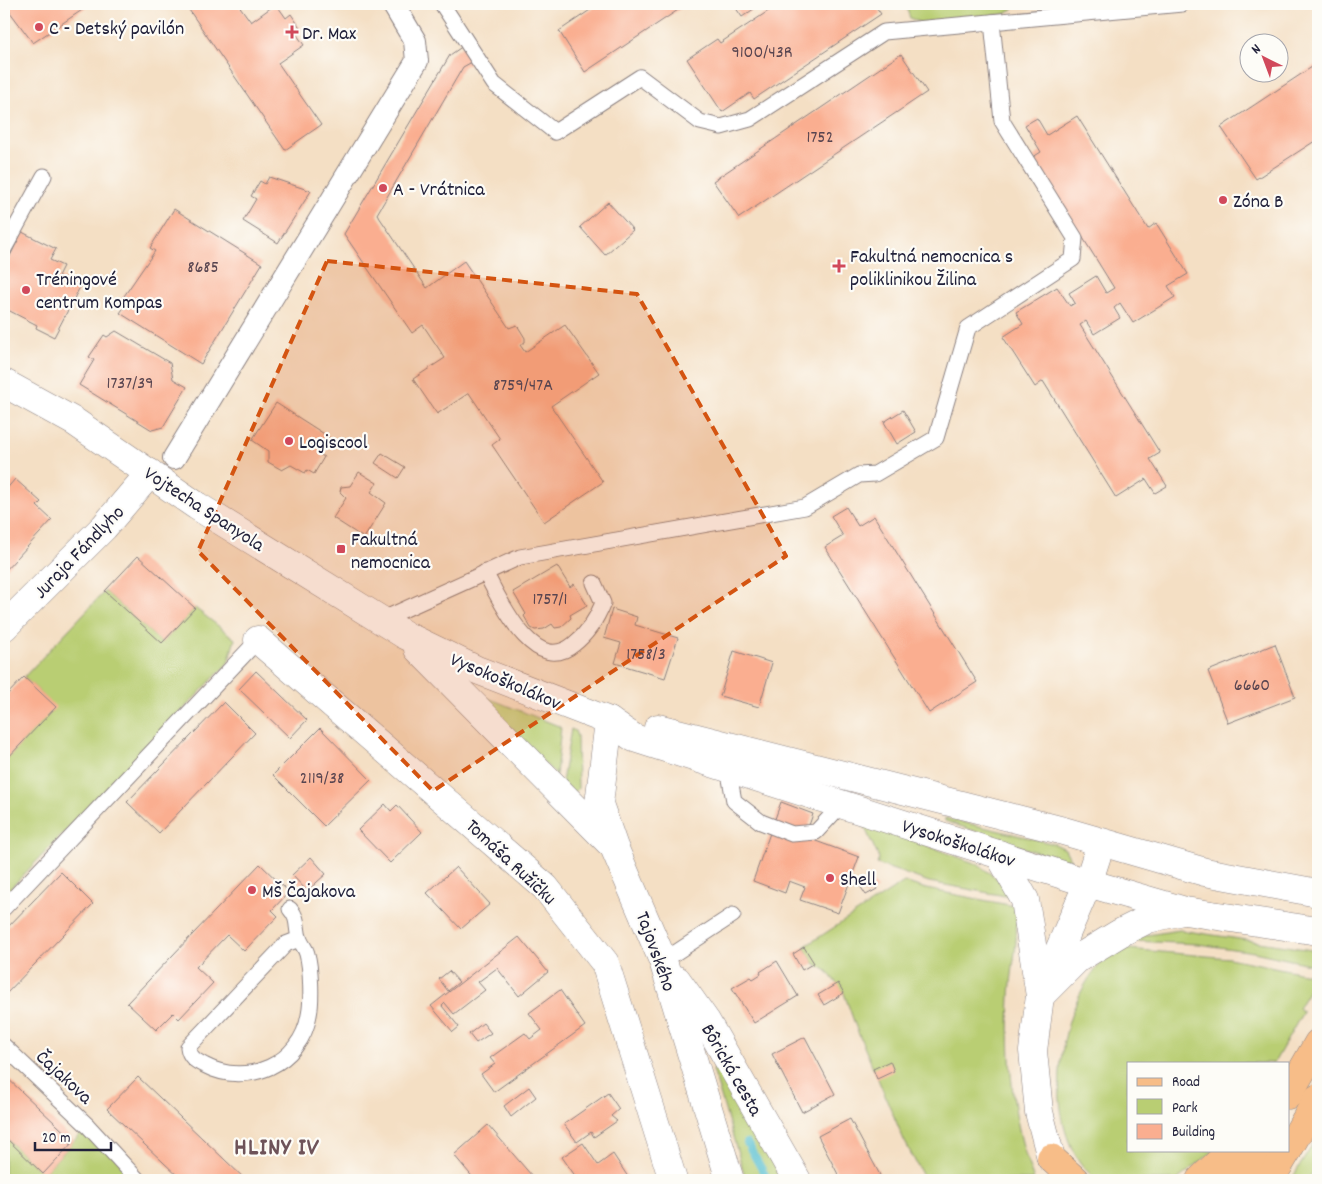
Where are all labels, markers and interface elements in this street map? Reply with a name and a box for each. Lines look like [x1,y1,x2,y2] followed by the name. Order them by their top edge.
[49,16,184,44] place label: C - Detský pavilón
[33,21,45,33] marker: C - Detský pavilón
[302,21,357,49] place label: Dr. Max
[286,26,298,38] marker: Dr. Max
[1240,32,1290,82] north arrow
[1247,40,1266,60] text: N
[731,41,793,66] house number: 9100/43R
[806,126,834,151] house number: 1752
[393,177,485,205] place label: A - Vrátnica
[377,182,389,194] marker: A - Vrátnica
[1233,189,1283,217] place label: Zóna B
[1217,194,1229,206] marker: Zóna B
[850,244,1013,295] place label: Fakultná nemocnica s poliklinikou Žilina
[187,256,219,281] house number: 8685
[832,259,846,273] marker: Fakultná nemocnica s poliklinikou Žilina
[36,267,163,318] place label: Tréningové centrum Kompas
[20,284,32,296] marker: Tréningové centrum Kompas
[106,372,154,397] house number: 1737/39
[493,374,553,399] house number: 8759/47A
[299,430,368,458] place label: Logiscool
[283,435,295,447] marker: Logiscool
[137,461,270,560] street label: Vojtecha Spanyola
[28,500,132,606] street label: Juraja Fándlyho
[351,527,431,578] place label: Fakultná nemocnica
[335,543,347,555] marker: Fakultná nemocnica
[532,588,568,613] house number: 1757/1
[626,643,666,668] house number: 1758/3
[445,647,565,719] street label: Vysokoškolákov
[1234,674,1270,699] house number: 6660
[300,767,344,792] house number: 2119/38
[898,813,1019,877] street label: Vysokoškolákov
[458,814,562,913] street label: Tomáša Ružičku
[840,867,877,895] place label: Shell
[824,872,836,884] marker: Shell
[262,879,356,907] place label: MŠ Čajakova
[246,884,258,896] marker: MŠ Čajakova
[627,908,682,996] street label: Tajovského
[693,1019,768,1122] street label: Bôrická cesta
[28,1045,98,1112] street label: Čajakova
[1127,1062,1290,1152] legend
[1172,1072,1200,1094] text: Road
[1172,1098,1198,1120] text: Park
[35,1119,111,1151] scale bar
[1172,1122,1215,1144] text: Building
[42,1128,70,1150] text: 20 m
[234,1131,320,1167] district label: HLINY IV

